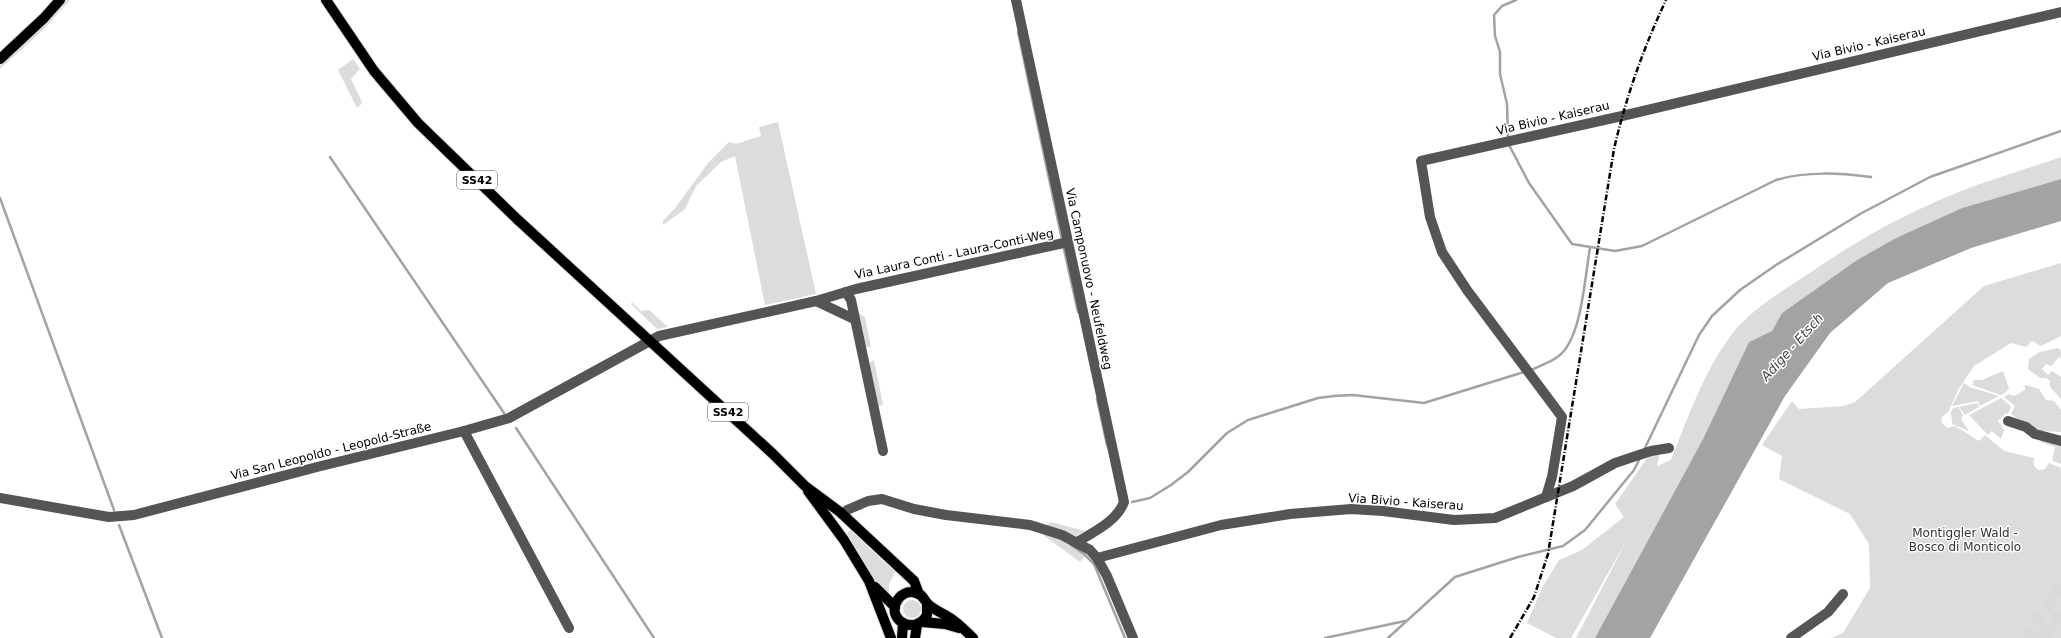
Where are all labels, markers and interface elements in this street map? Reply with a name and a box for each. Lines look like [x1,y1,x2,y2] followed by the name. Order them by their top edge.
[1811,24,1927,64] street label: Via Bivio - Kaiserau
[1495,98,1611,138] street label: Via Bivio - Kaiserau
[457,171,497,189] road number: SS42
[1063,187,1115,371] street label: Via Camponuovo - Neufeldweg
[853,226,1055,282] street label: Via Laura Conti - Laura-Conti-Weg
[1757,310,1826,385] water label: Adige - Etsch
[708,403,748,421] road number: SS42
[229,419,433,483] street label: Via San Leopoldo - Leopold-Straße
[1348,491,1464,513] street label: Via Bivio - Kaiserau
[1909,526,2021,554] park label: Montiggler Wald - Bosco di Monticolo

